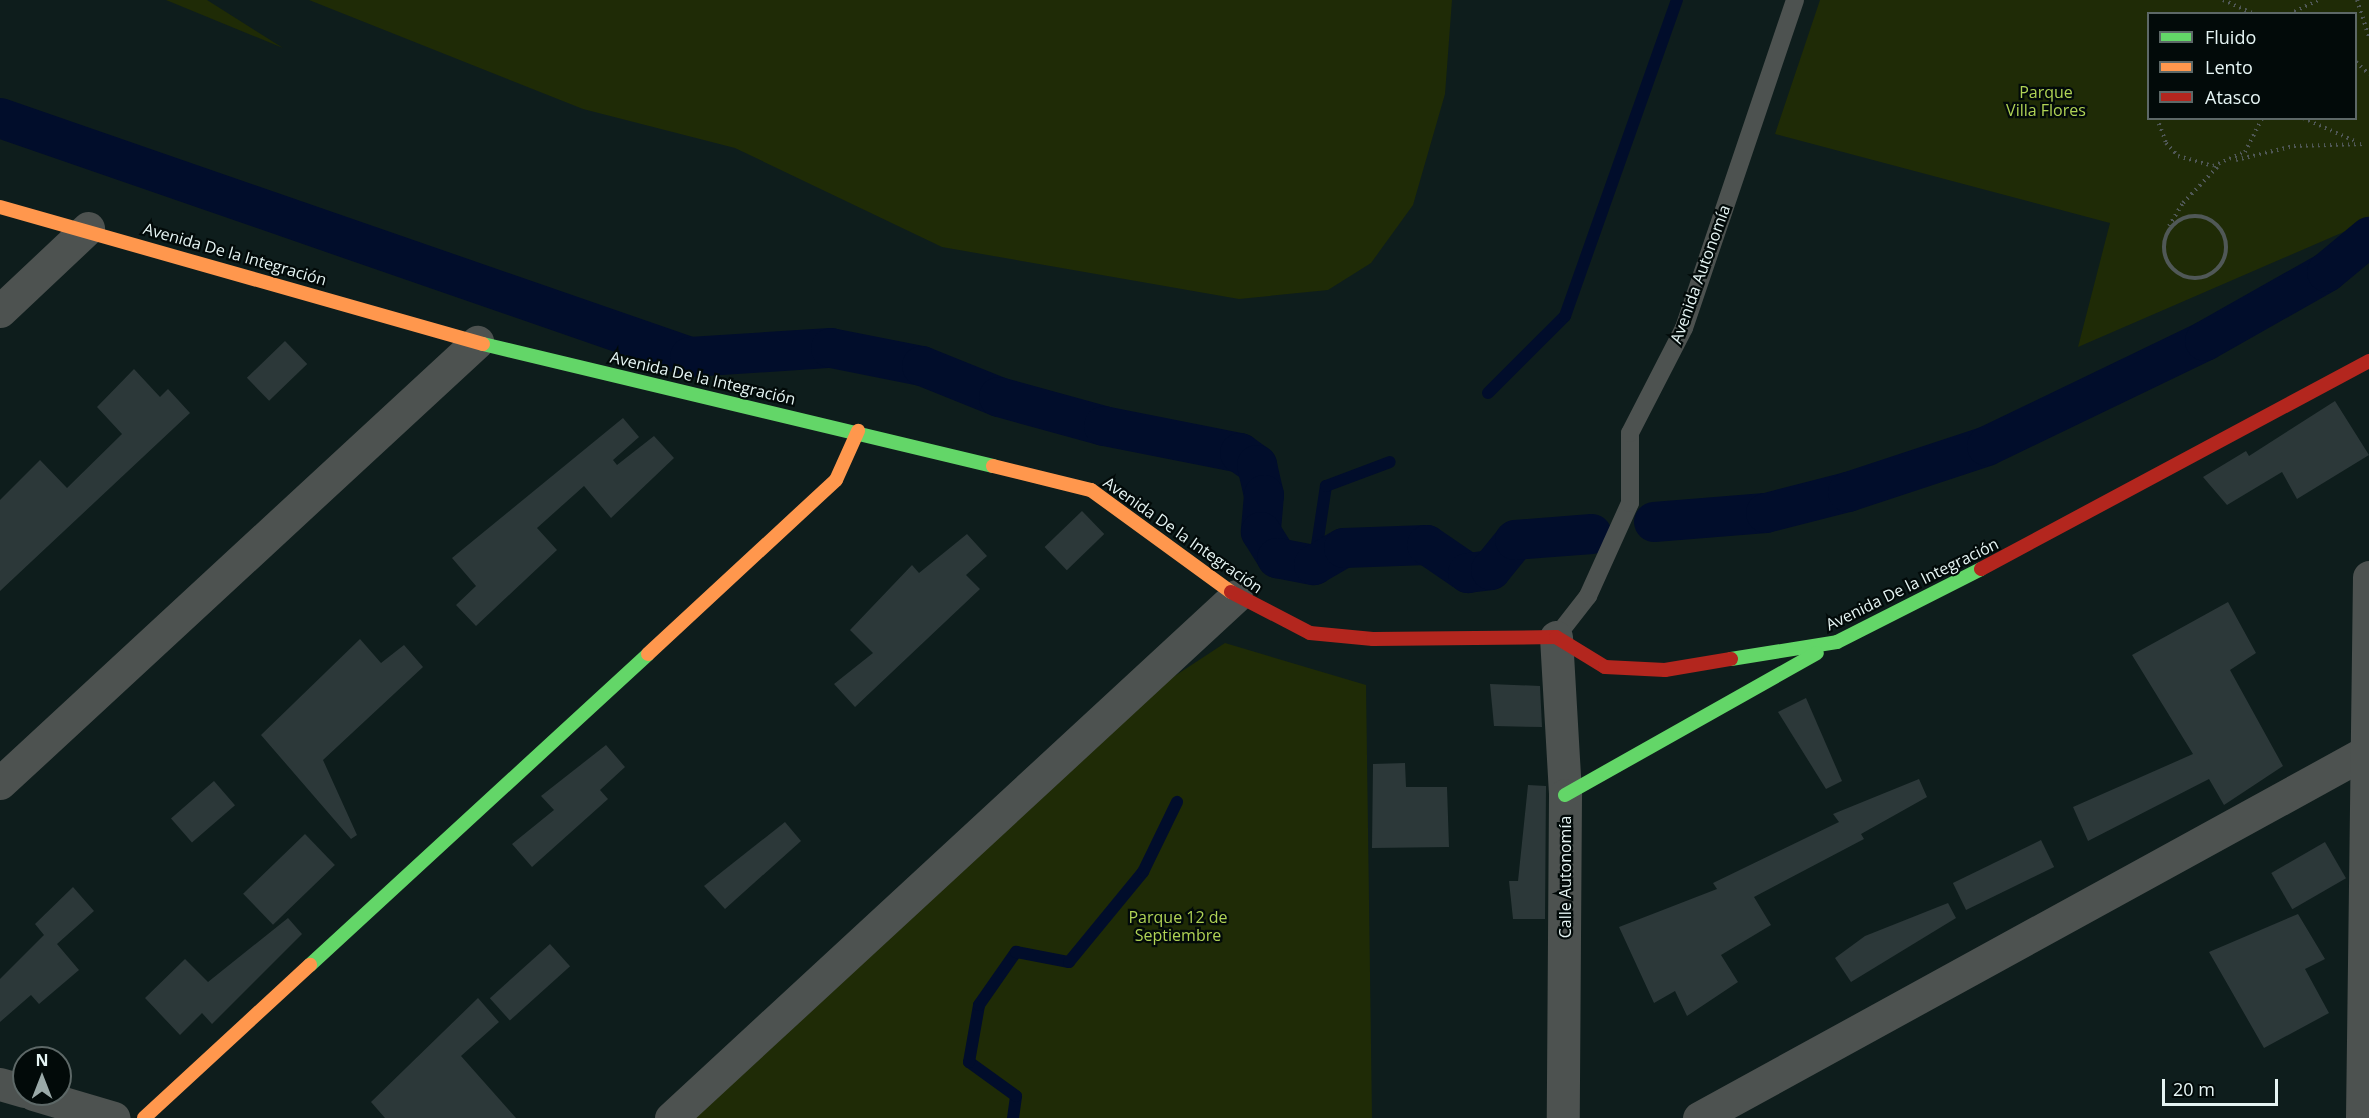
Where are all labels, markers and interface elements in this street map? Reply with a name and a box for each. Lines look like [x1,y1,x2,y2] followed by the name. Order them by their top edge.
[2147,12,2357,120] legend
[2205,25,2256,49] text: Fluido
[2205,55,2253,79] text: Lento
[2006,82,2086,120] park label: Parque Villa Flores
[2205,85,2261,109] text: Atasco
[1666,202,1734,346] street label: Avenida Autonomía
[141,219,329,289] street label: Avenida De la Integración
[608,347,798,409] street label: Avenida De la Integración
[1100,473,1266,597] street label: Avenida De la Integración
[1822,534,2002,634] street label: Avenida De la Integración
[1555,816,1575,938] street label: Calle Autonomía
[1128,907,1228,945] park label: Parque 12 de Septiembre
[12,1046,72,1106] north arrow
[35,1049,49,1071] text: N
[2165,1067,2280,1105] scale bar
[2173,1077,2215,1101] text: 20 m

